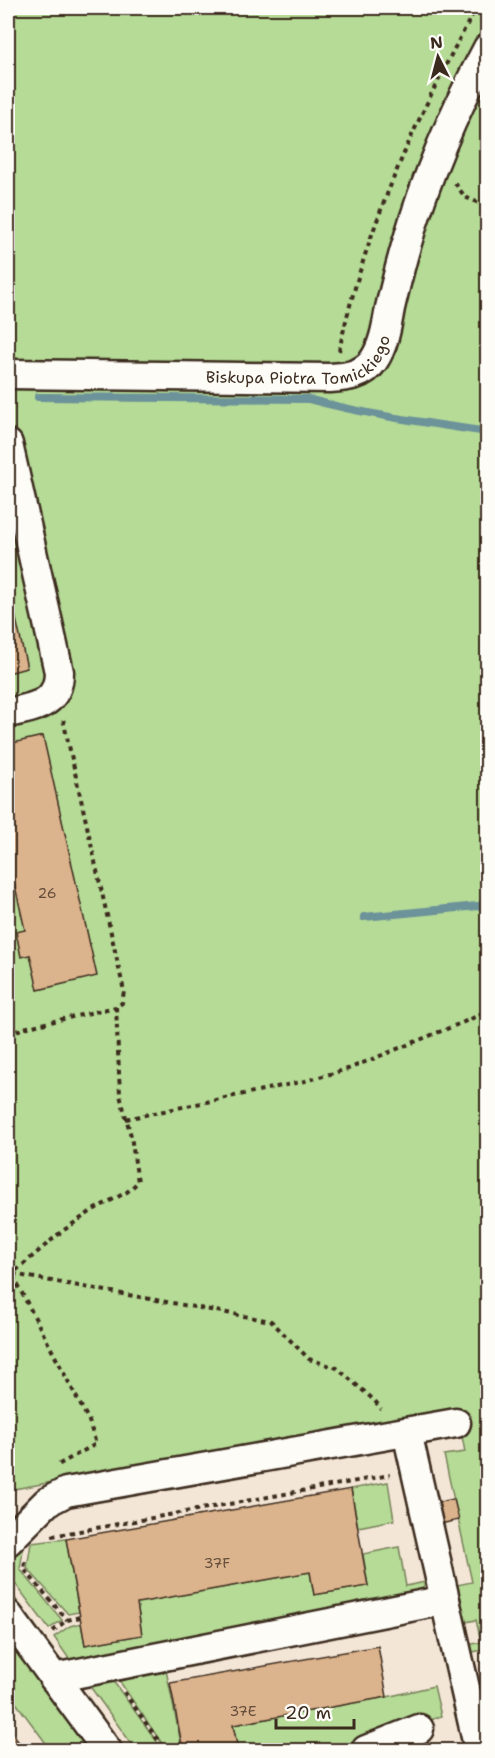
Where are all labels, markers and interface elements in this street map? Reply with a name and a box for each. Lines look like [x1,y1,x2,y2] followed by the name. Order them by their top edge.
[408,27,468,87] north arrow
[429,31,444,54] text: N
[206,333,395,389] street label: Biskupa Piotra Tomickiego
[38,884,57,902] house number: 26
[204,1554,230,1572] house number: 37F
[276,1692,354,1730] scale bar
[285,1701,331,1725] text: 20 m
[229,1702,257,1720] house number: 37E

